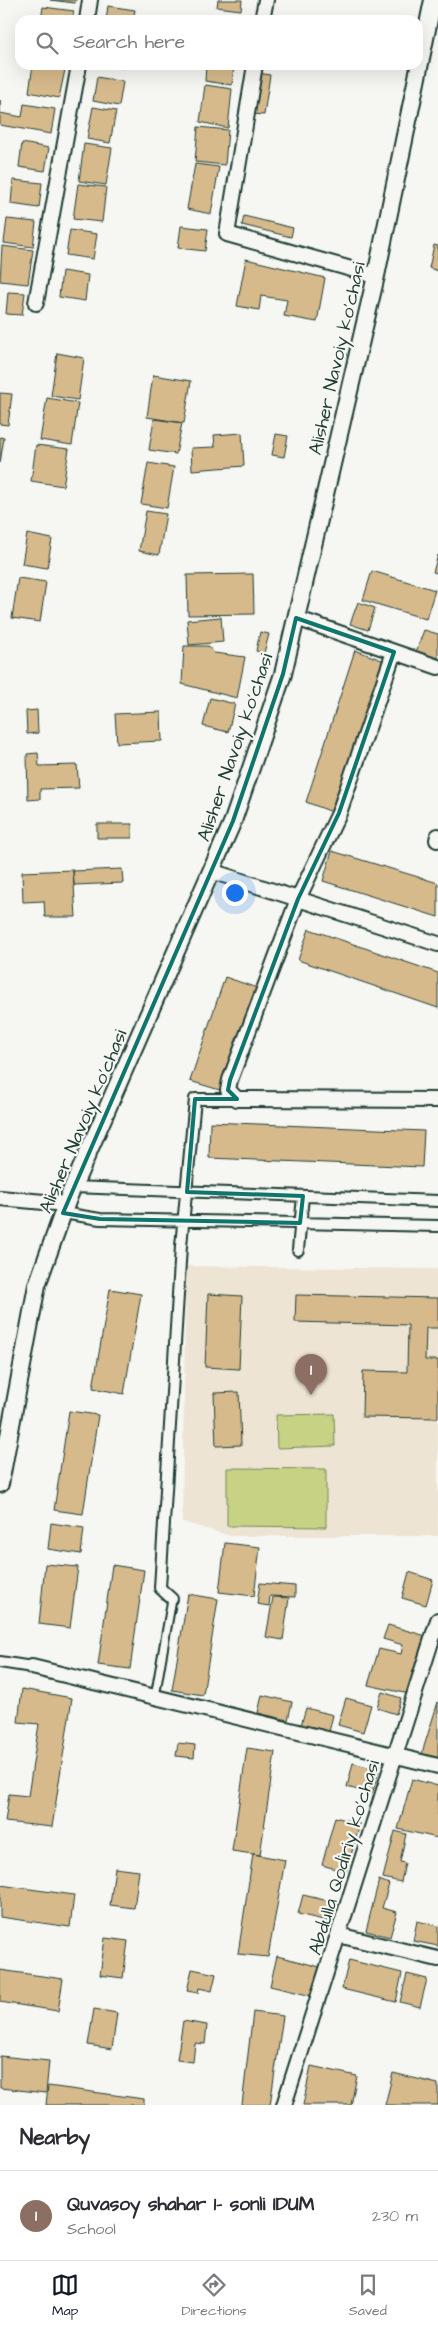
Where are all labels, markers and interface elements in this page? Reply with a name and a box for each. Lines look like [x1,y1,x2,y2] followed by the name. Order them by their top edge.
[15,15,423,70] search box
[33,29,61,57] icon: search
[73,29,185,56] text: Search here
[302,259,374,458] street label: Alisher Navoiy ko'chasi
[191,650,281,846] street label: Alisher Navoiy ko'chasi
[222,880,248,906] your location
[32,1025,135,1218] street label: Alisher Navoiy ko'chasi
[295,1354,327,1395] pin: 1
[302,1756,388,1959] street label: Abdulla Qodiriy ko'chasi
[20,2123,90,2152] text: Nearby
[67,2191,314,2218] text: Quvasoy shahar 1- sonli IDUM
[35,2205,37,2227] text: 1
[372,2205,418,2227] text: 230 m
[67,2218,116,2240] text: School
[51,2271,79,2321] tab: Map
[181,2271,246,2321] tab: Directions
[349,2271,387,2321] tab: Saved

